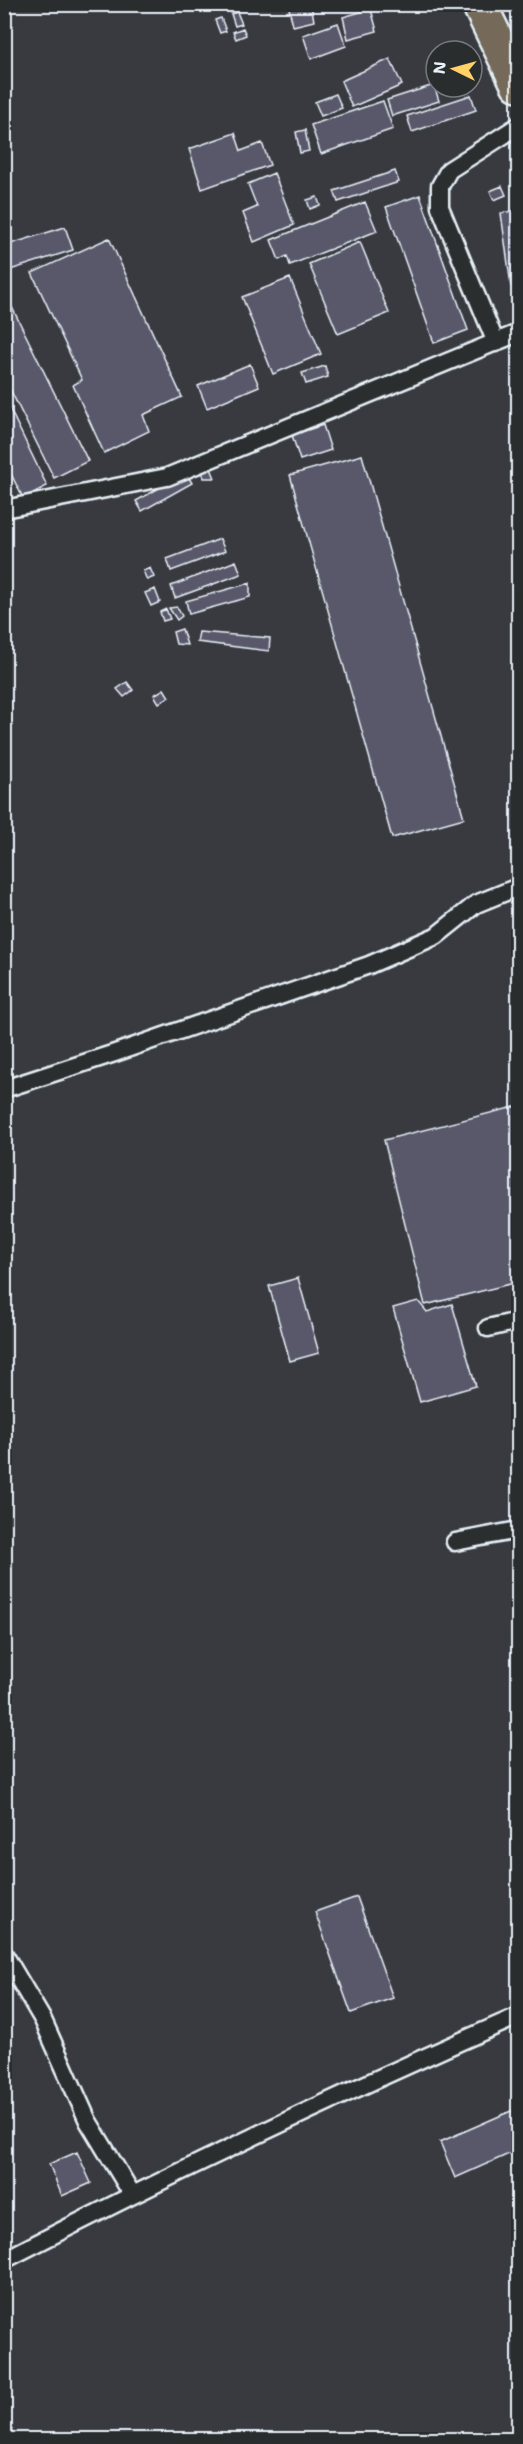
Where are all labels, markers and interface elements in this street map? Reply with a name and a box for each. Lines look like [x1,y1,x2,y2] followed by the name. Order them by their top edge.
[424,39,484,99] north arrow
[429,61,451,75] text: N

